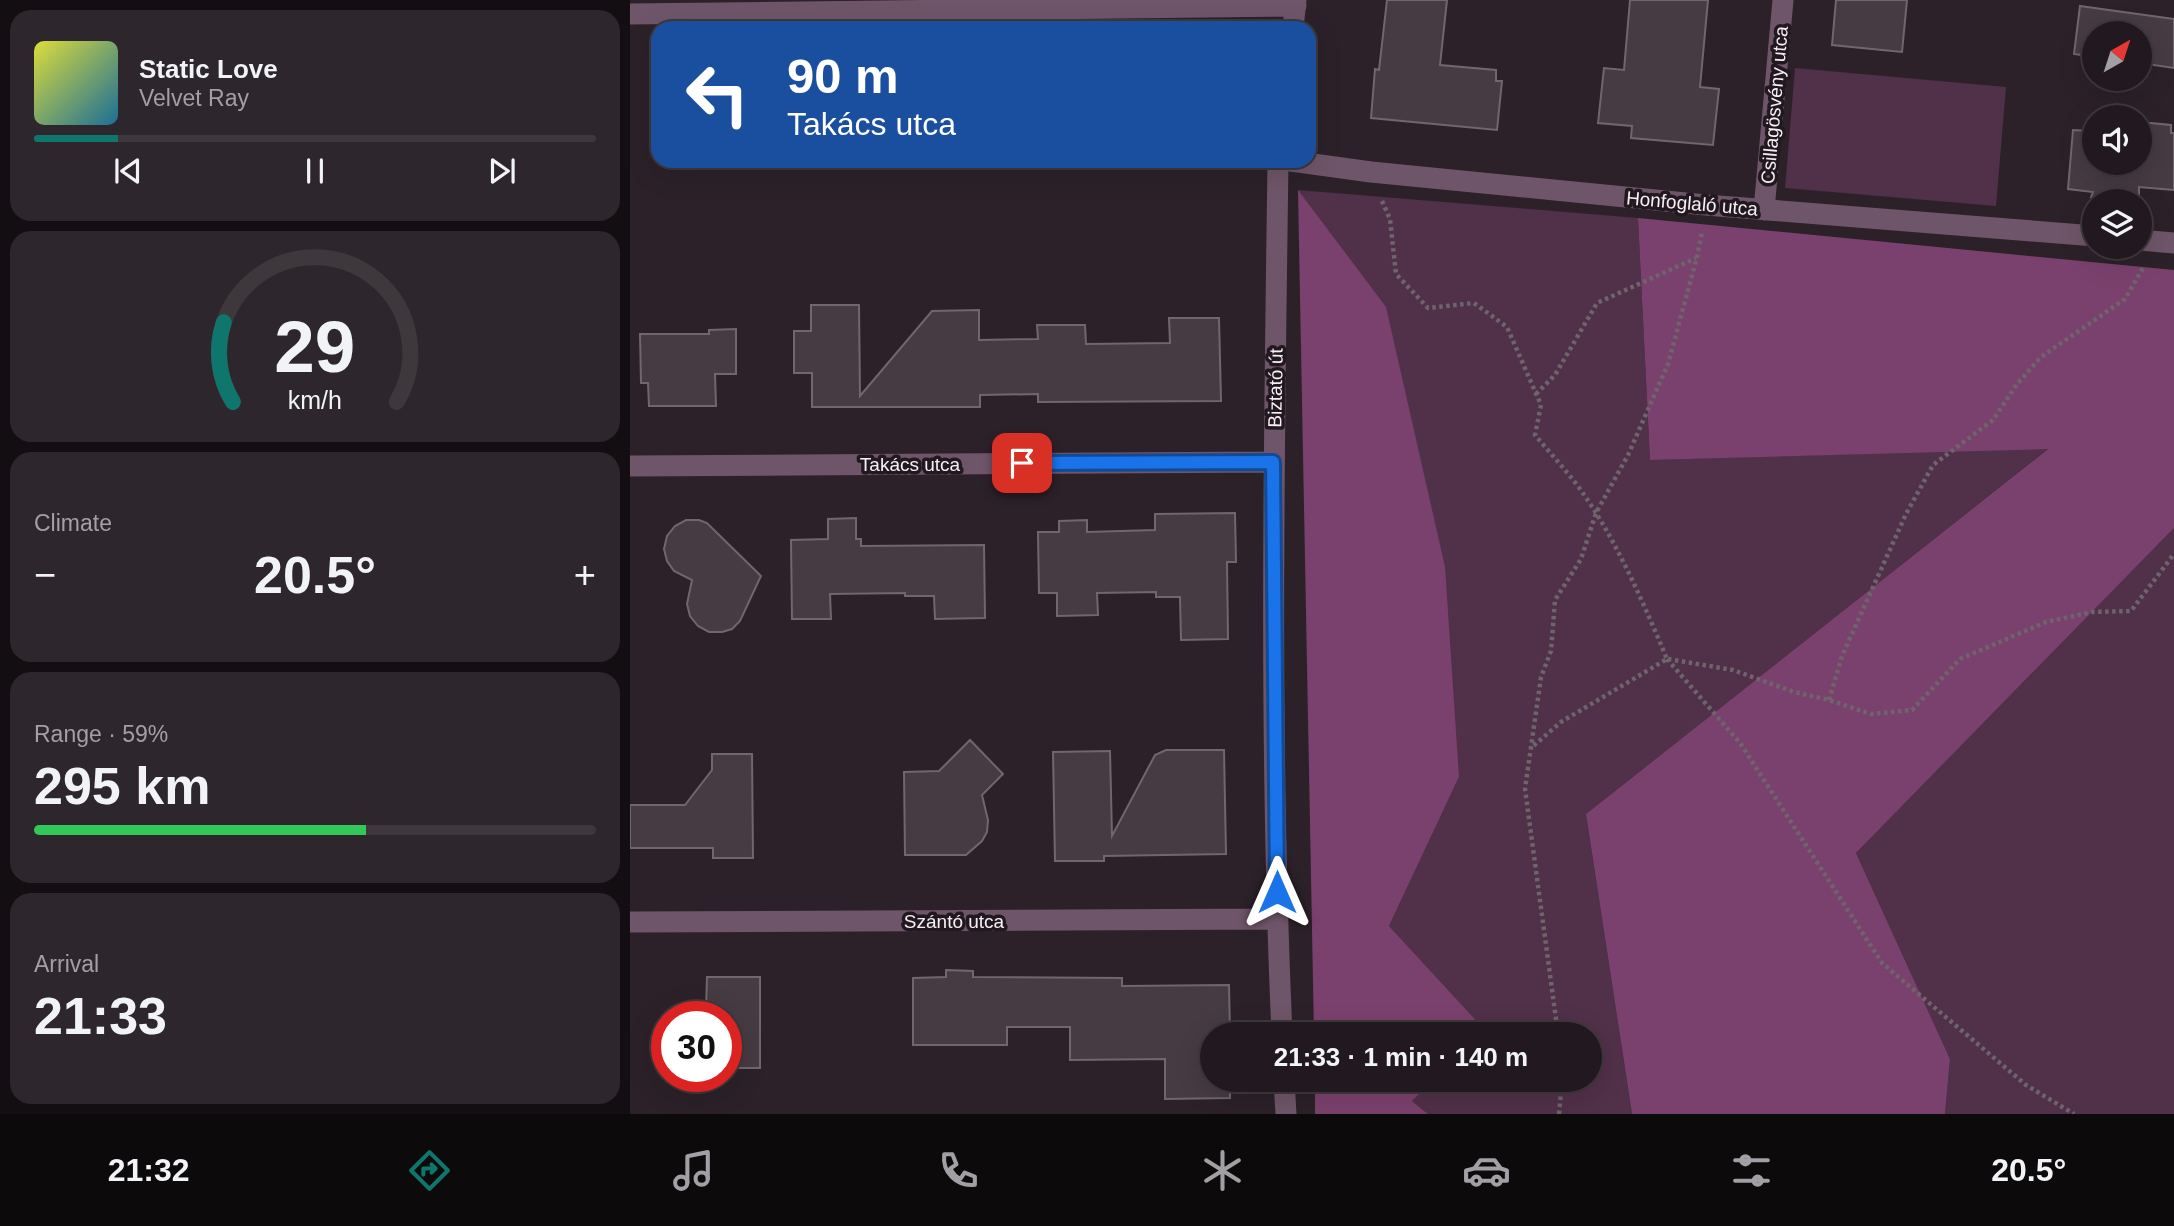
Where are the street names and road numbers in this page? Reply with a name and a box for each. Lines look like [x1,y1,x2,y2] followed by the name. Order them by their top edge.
[1757,25,1792,185] street label: Csillagösvény utca
[1625,187,1759,220] street label: Honfoglaló utca
[1264,348,1287,428] street label: Biztató út
[860,454,961,475] street label: Takács utca
[904,911,1005,932] street label: Szántó utca

